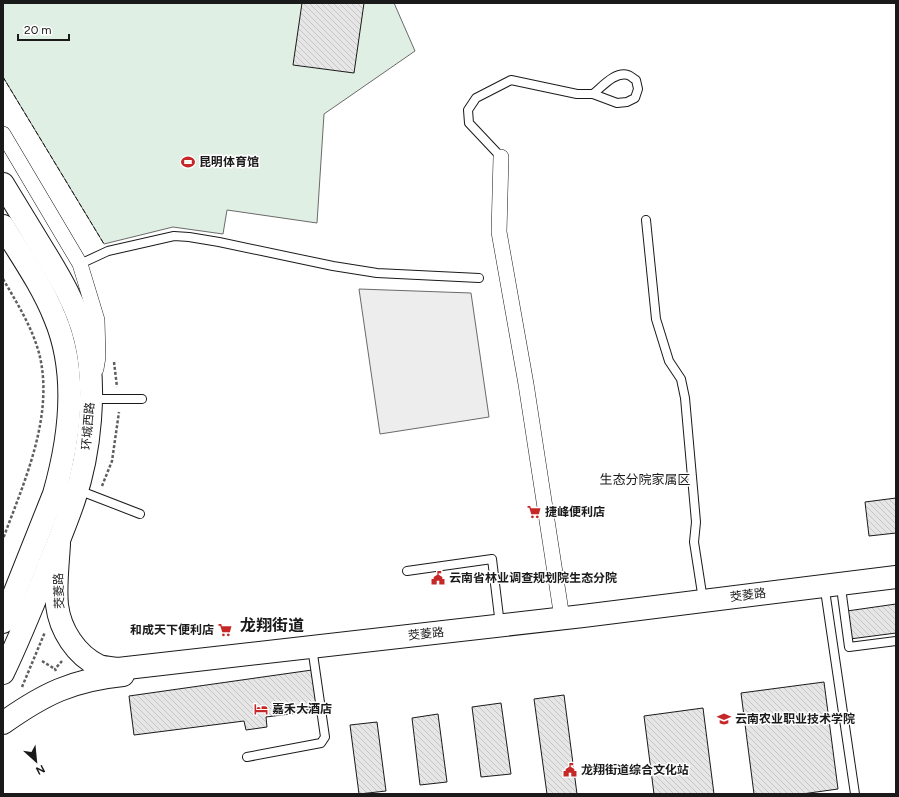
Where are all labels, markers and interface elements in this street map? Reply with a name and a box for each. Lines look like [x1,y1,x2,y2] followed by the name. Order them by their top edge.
[18,16,69,42] scale bar
[24,23,52,37] text: 20 m
[180,154,196,170] sports icon: 昆明体育馆
[199,155,259,169] place label: 昆明体育馆
[79,401,97,451] street label: 环城西路
[599,472,691,487] district label: 生态分院家属区
[526,504,542,520] supermarket icon: 捷峰便利店
[545,505,605,519] place label: 捷峰便利店
[430,570,446,586] public building icon: 云南省林业调查规划院生态分院
[449,571,617,585] place label: 云南省林业调查规划院生态分院
[51,573,67,609] street label: 茭菱路
[729,586,767,604] street label: 茭菱路
[240,616,304,635] district label: 龙翔街道
[217,622,233,638] supermarket icon: 和成天下便利店
[130,623,214,637] place label: 和成天下便利店
[407,625,445,643] street label: 茭菱路
[253,701,269,717] hotel icon: 嘉禾大酒店
[272,702,332,716] place label: 嘉禾大酒店
[716,711,732,727] school or university icon: 云南农业职业技术学院
[735,712,855,726] place label: 云南农业职业技术学院
[16,741,56,781] north arrow
[34,762,47,777] text: N
[562,762,578,778] public building icon: 龙翔街道综合文化站
[581,763,689,777] place label: 龙翔街道综合文化站

